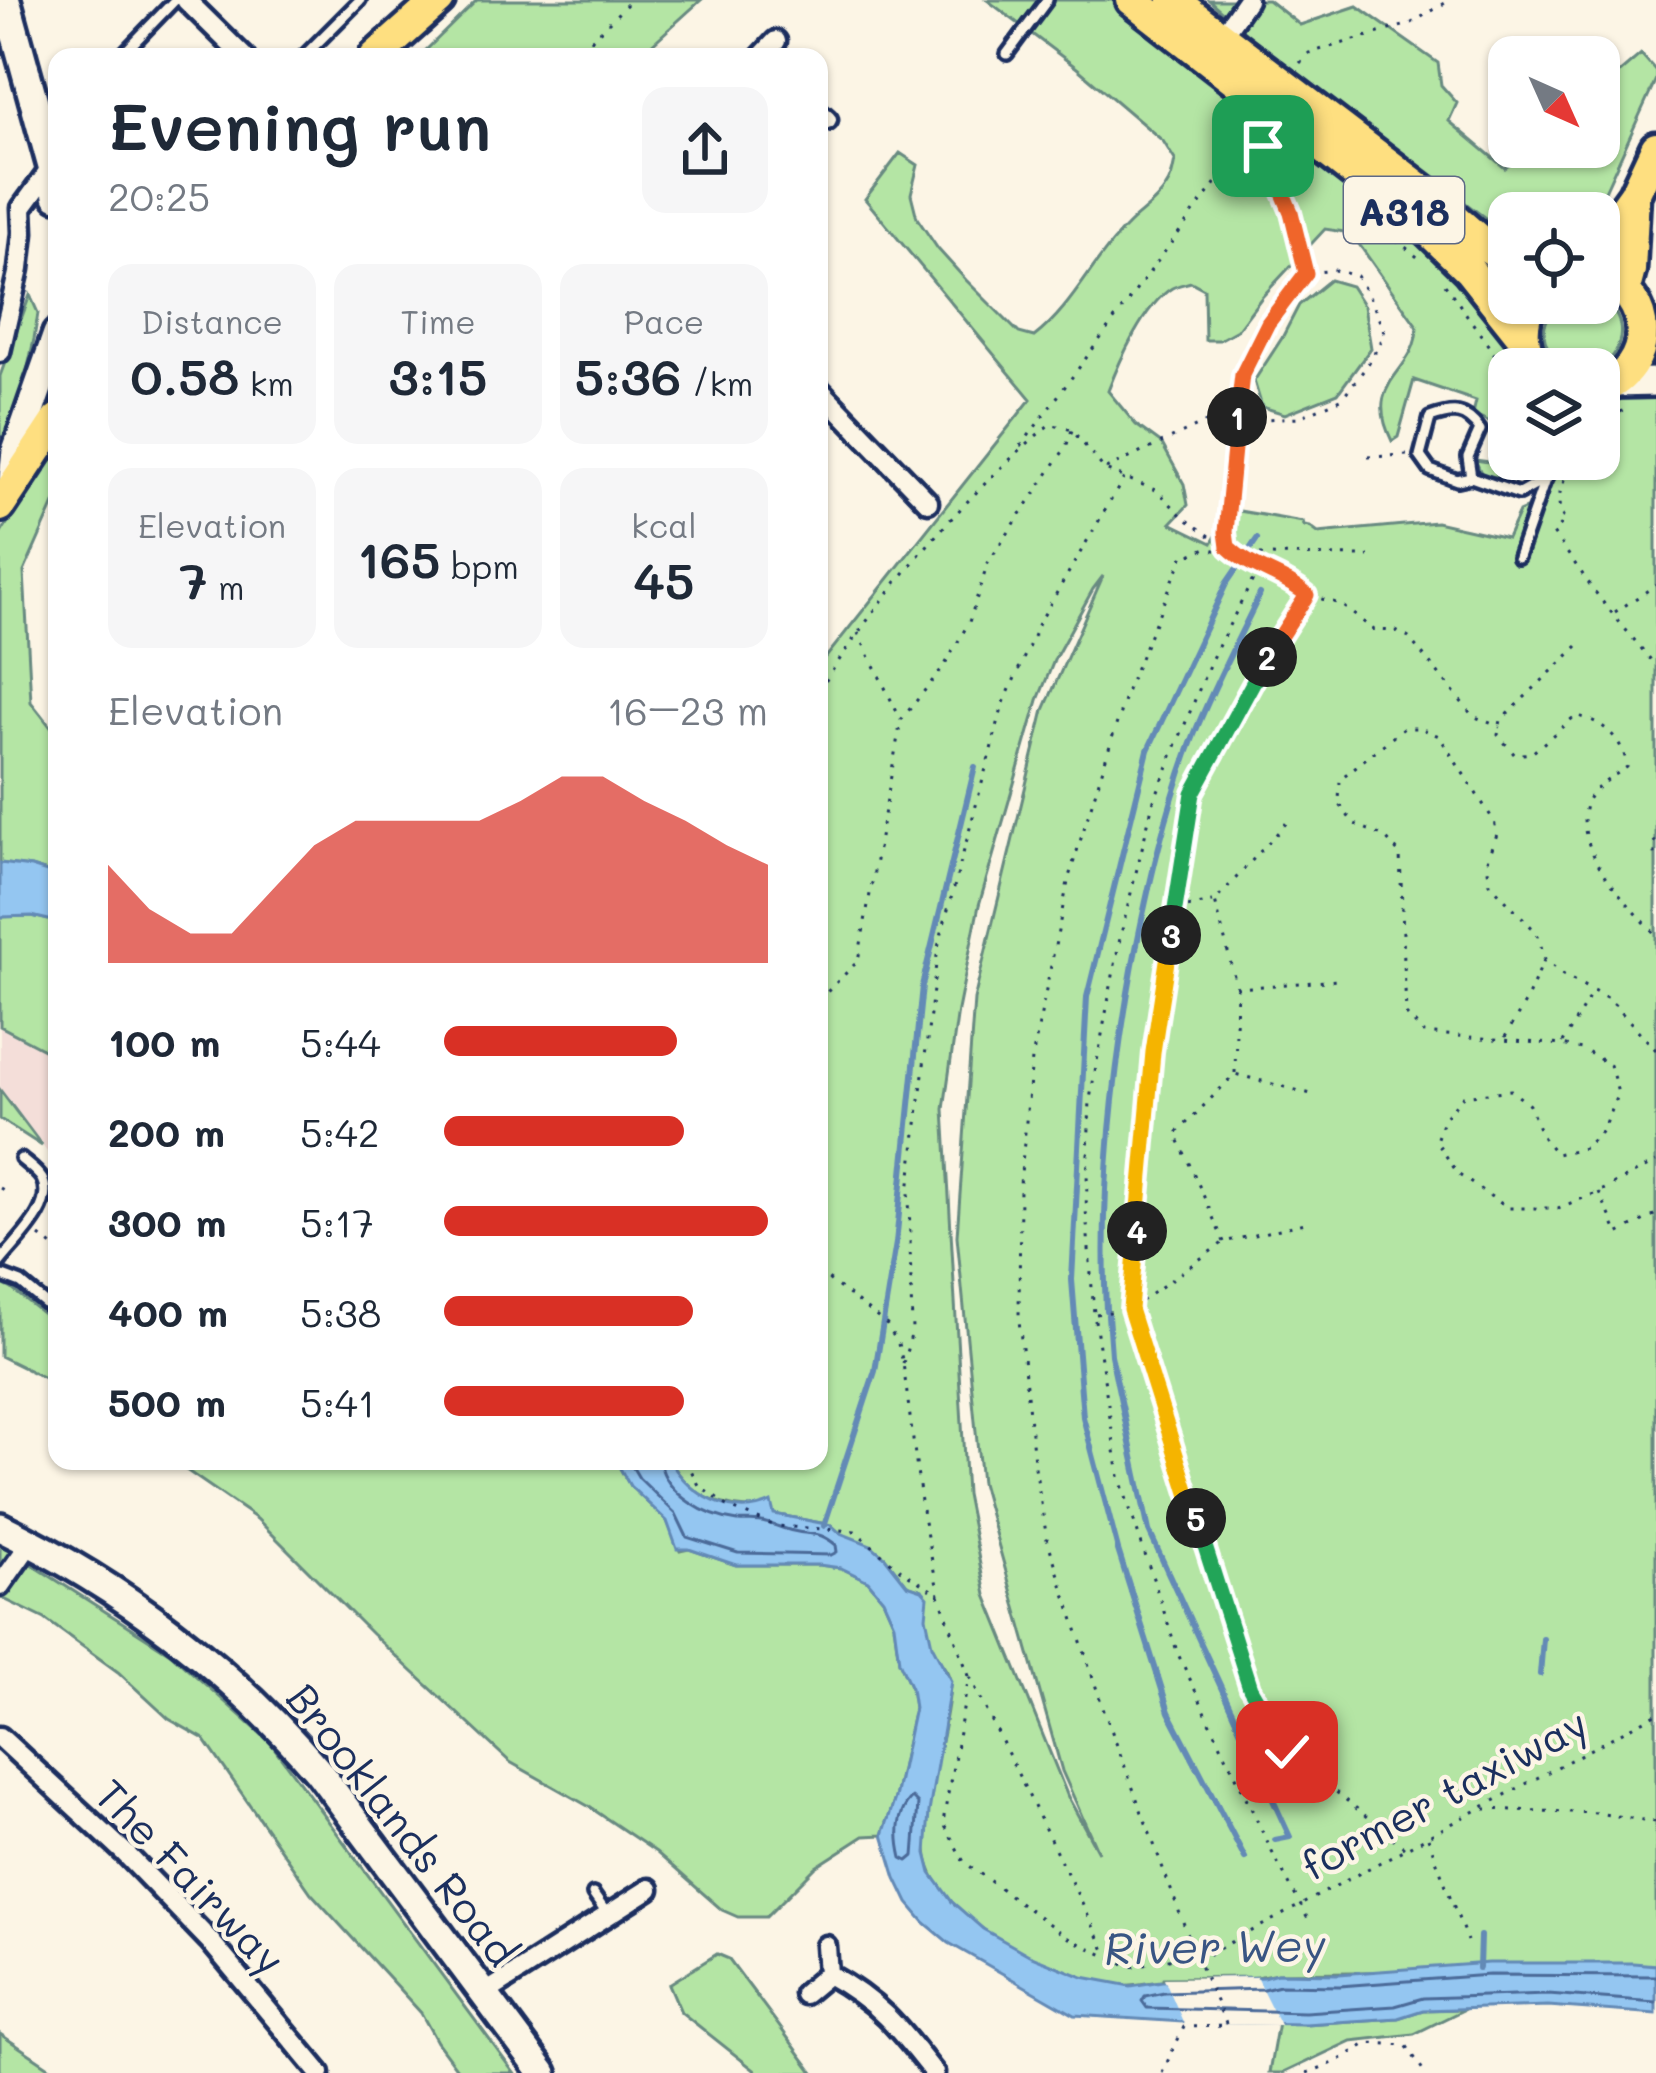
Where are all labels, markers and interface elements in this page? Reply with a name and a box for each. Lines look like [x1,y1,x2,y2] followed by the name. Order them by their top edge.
[1488,36,1620,168] north arrow
[1488,36,1620,480] map controls
[108,82,491,168] text: Evening run
[642,87,768,213] button: share
[1212,95,1314,197] pin
[1230,113,1296,179] icon: arrive
[108,170,210,221] text: 20:25
[1344,177,1464,243] road number: A318
[1488,192,1620,324] button: locate
[141,299,283,342] text: Distance
[400,299,476,342] text: Time
[624,299,704,342] text: Pace
[130,342,239,409] text: 0.58
[389,342,487,409] text: 3:15
[575,342,682,409] text: 5:36
[1488,348,1620,480] button: layers
[239,361,294,404] text: km
[682,361,753,404] text: /km
[1207,387,1267,447] pin: 1
[1230,395,1244,438] text: 1
[138,503,286,546] text: Elevation
[631,503,697,546] text: kcal
[357,525,441,592] text: 165
[441,544,519,587] text: bpm
[179,546,208,613] text: 7
[633,546,695,613] text: 45
[208,565,245,608] text: m
[1237,627,1297,687] pin: 2
[1258,635,1276,678] text: 2
[108,684,283,735] text: Elevation
[607,684,768,735] text: 16–23 m
[1141,905,1201,965] pin: 3
[1161,913,1181,956] text: 3
[108,1016,220,1067] text: 100 m
[300,1016,381,1067] text: 5:44
[108,1106,225,1157] text: 200 m
[300,1106,379,1157] text: 5:42
[108,1196,227,1247] text: 300 m
[300,1196,374,1247] text: 5:17
[1107,1201,1167,1261] pin: 4
[1127,1209,1147,1252] text: 4
[108,1286,228,1337] text: 400 m
[300,1286,381,1337] text: 5:38
[108,1376,226,1427] text: 500 m
[300,1376,375,1427] text: 5:41
[1166,1488,1226,1548] pin: 5
[1186,1496,1206,1539] text: 5
[275,1671,531,1977] street label: Brooklands Road
[1292,1695,1596,1891] street label: former taxiway
[1236,1701,1338,1803] pin
[1254,1719,1320,1785] icon: check
[84,1767,298,1985] street label: The Fairway
[1103,1914,1327,1977] water label: River Wey

